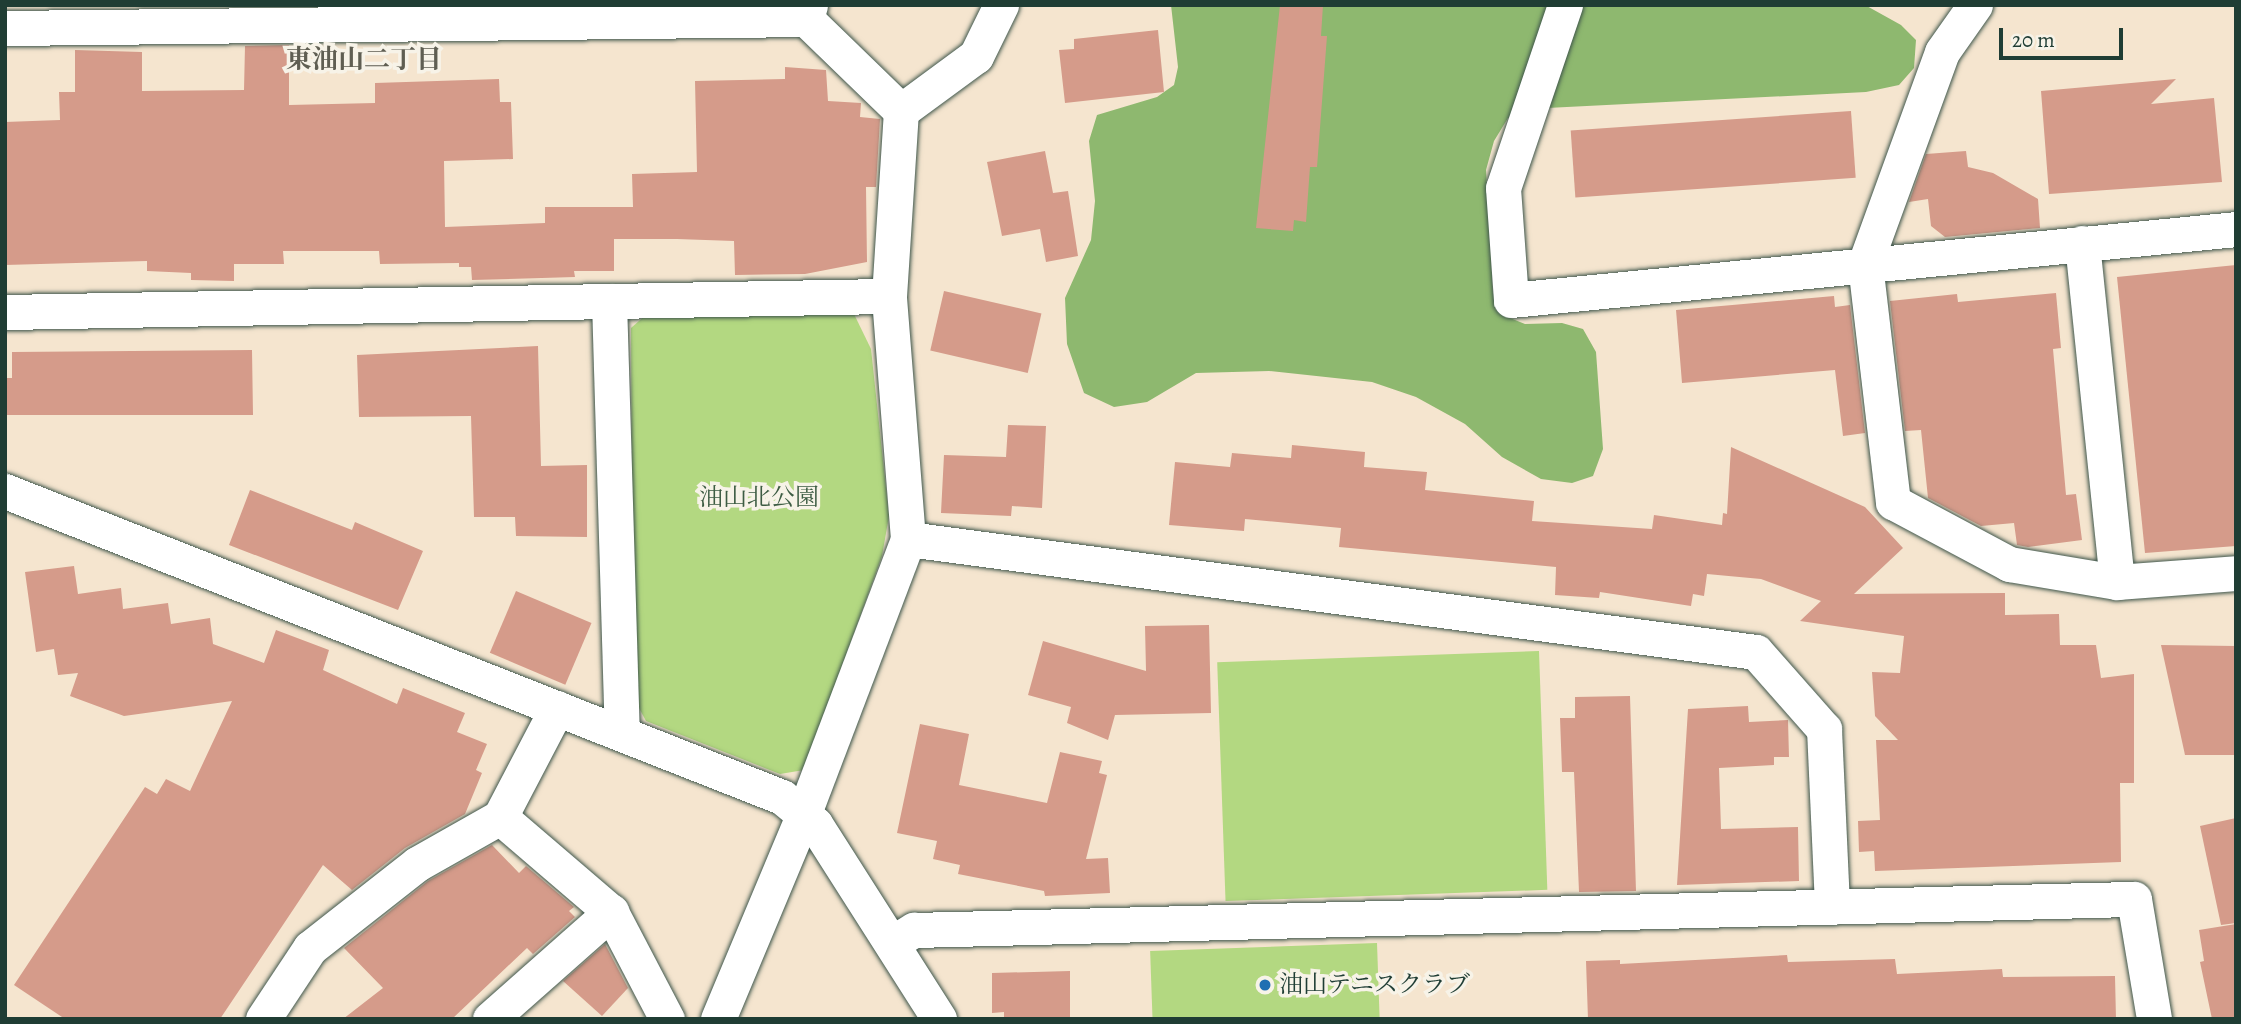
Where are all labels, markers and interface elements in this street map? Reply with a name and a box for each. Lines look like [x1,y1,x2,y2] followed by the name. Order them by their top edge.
[2003,14,2127,58] scale bar
[2012,26,2055,54] text: 20 m
[286,44,442,76] district label: 東油山二丁目
[699,484,819,512] park label: 油山北公園
[1279,971,1471,999] place label: 油山テニスクラブ
[1257,977,1273,993] marker: 油山テニスクラブ

